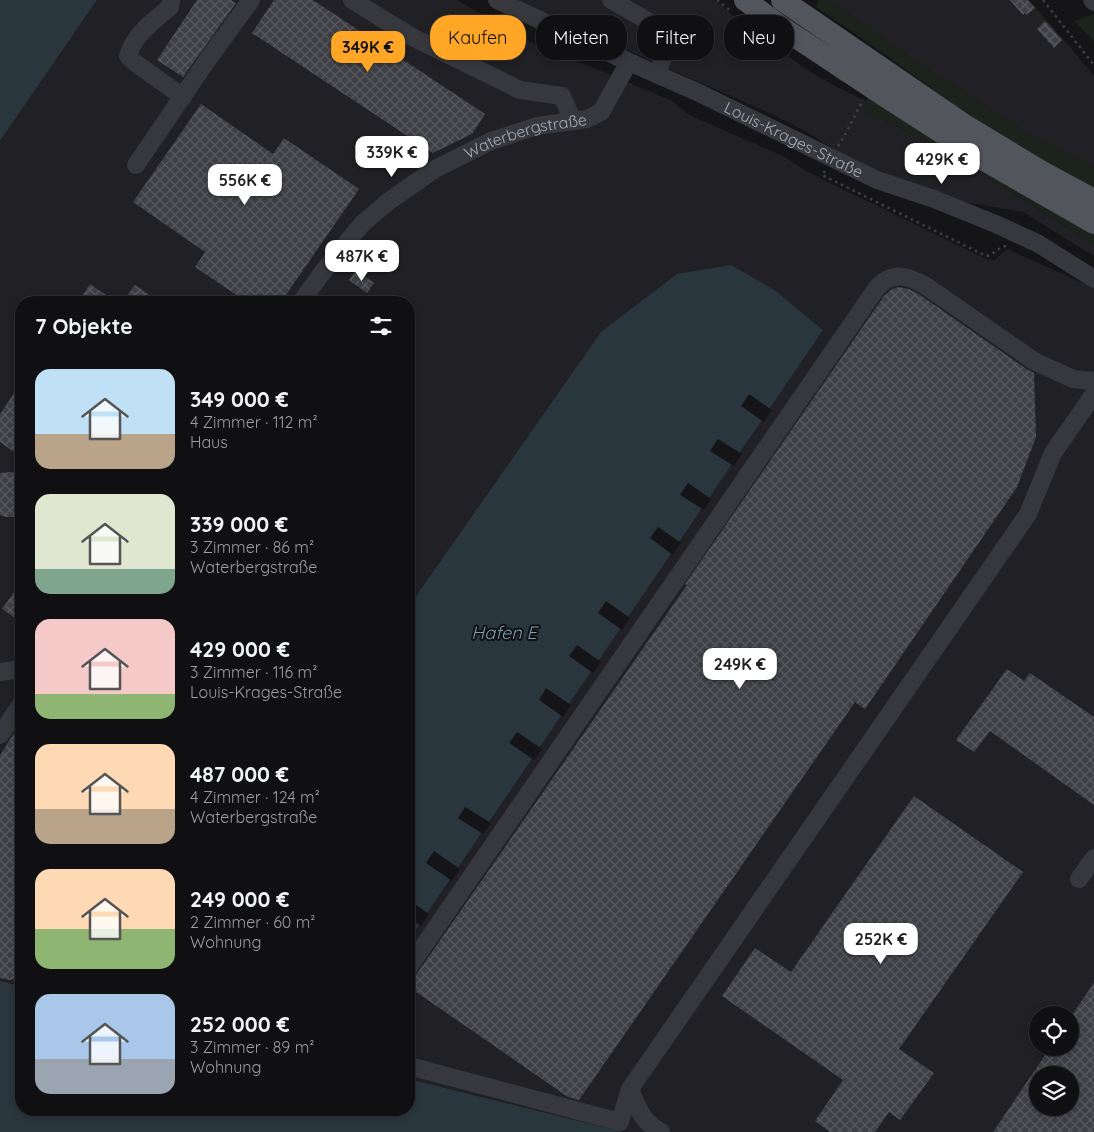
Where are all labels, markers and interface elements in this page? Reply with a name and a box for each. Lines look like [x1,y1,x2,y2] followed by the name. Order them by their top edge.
[430,15,526,60] chip: Kaufen
[536,15,627,60] chip: Mieten
[637,15,714,60] chip: Filter
[724,15,794,60] chip: Neu
[327,30,409,73] pin: 349K €
[342,37,394,57] text: 349K €
[721,97,867,182] street label: Louis-Krages-Straße
[461,109,588,163] street label: Waterbergstraße
[351,136,433,178] pin: 339K €
[366,142,418,162] text: 339K €
[901,142,983,185] pin: 429K €
[916,149,968,169] text: 429K €
[204,164,286,206] pin: 556K €
[219,170,271,190] text: 556K €
[321,240,403,282] pin: 487K €
[336,246,388,266] text: 487K €
[367,312,395,340] icon: filters
[35,313,133,339] text: 7 Objekte
[190,386,289,412] text: 349 000 €
[75,389,135,449] icon: home
[190,412,318,432] text: 4 Zimmer · 112 m²
[190,432,228,452] text: Haus
[190,511,288,537] text: 339 000 €
[75,514,135,574] icon: home
[190,537,314,557] text: 3 Zimmer · 86 m²
[190,557,317,577] text: Waterbergstraße
[471,621,539,644] water label: Hafen E
[190,636,290,662] text: 429 000 €
[75,639,135,699] icon: home
[699,648,781,690] pin: 249K €
[714,654,766,674] text: 249K €
[190,662,317,682] text: 3 Zimmer · 116 m²
[190,682,342,702] text: Louis-Krages-Straße
[190,761,289,787] text: 487 000 €
[75,764,135,824] icon: home
[190,787,320,807] text: 4 Zimmer · 124 m²
[190,807,317,827] text: Waterbergstraße
[190,886,289,912] text: 249 000 €
[75,889,135,949] icon: home
[190,912,315,932] text: 2 Zimmer · 60 m²
[840,922,922,965] pin: 252K €
[855,929,907,949] text: 252K €
[190,932,262,952] text: Wohnung
[1029,1006,1079,1116] map controls
[1029,1006,1079,1056] button: locate
[190,1011,290,1037] text: 252 000 €
[75,1014,135,1074] icon: home
[190,1037,314,1057] text: 3 Zimmer · 89 m²
[190,1057,262,1077] text: Wohnung
[1029,1066,1079,1116] button: layers

